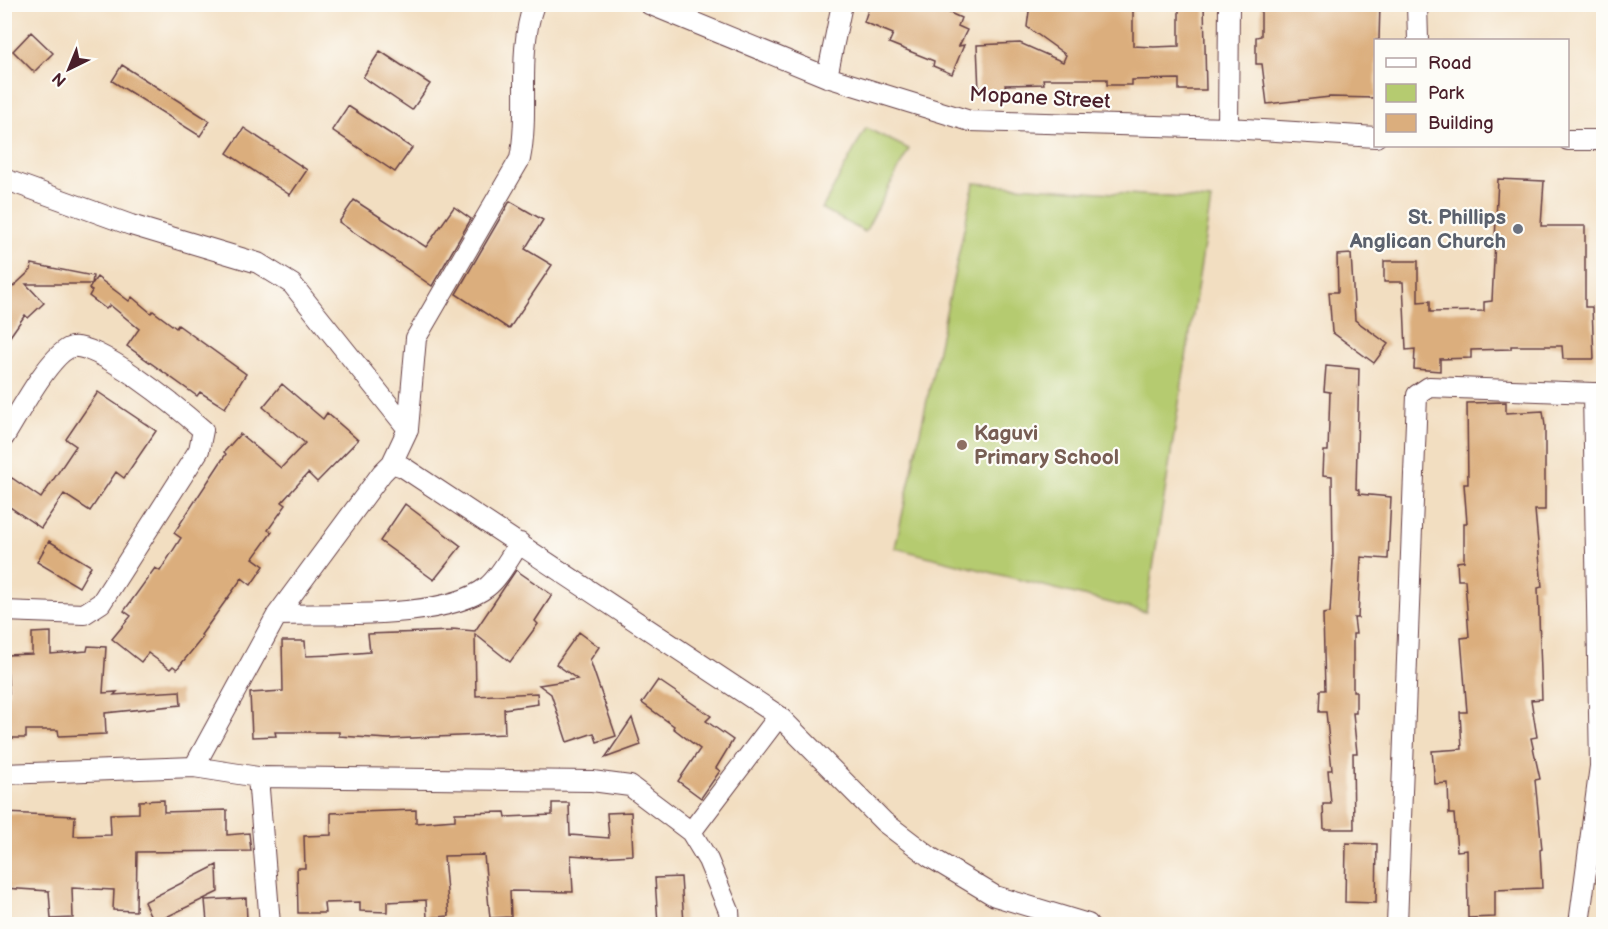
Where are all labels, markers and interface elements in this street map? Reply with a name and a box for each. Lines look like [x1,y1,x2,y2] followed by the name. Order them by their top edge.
[39,39,99,99] north arrow
[1374,39,1569,147] legend
[1428,53,1472,74] text: Road
[49,68,71,90] text: N
[969,82,1112,114] street label: Mopane Street
[1428,83,1464,104] text: Park
[1428,113,1494,134] text: Building
[1349,205,1506,254] place label: St. Phillips Anglican Church
[1511,222,1525,236] marker: St. Phillips Anglican Church
[974,421,1119,470] place label: Kaguvi Primary School
[955,438,969,452] marker: Kaguvi Primary School

